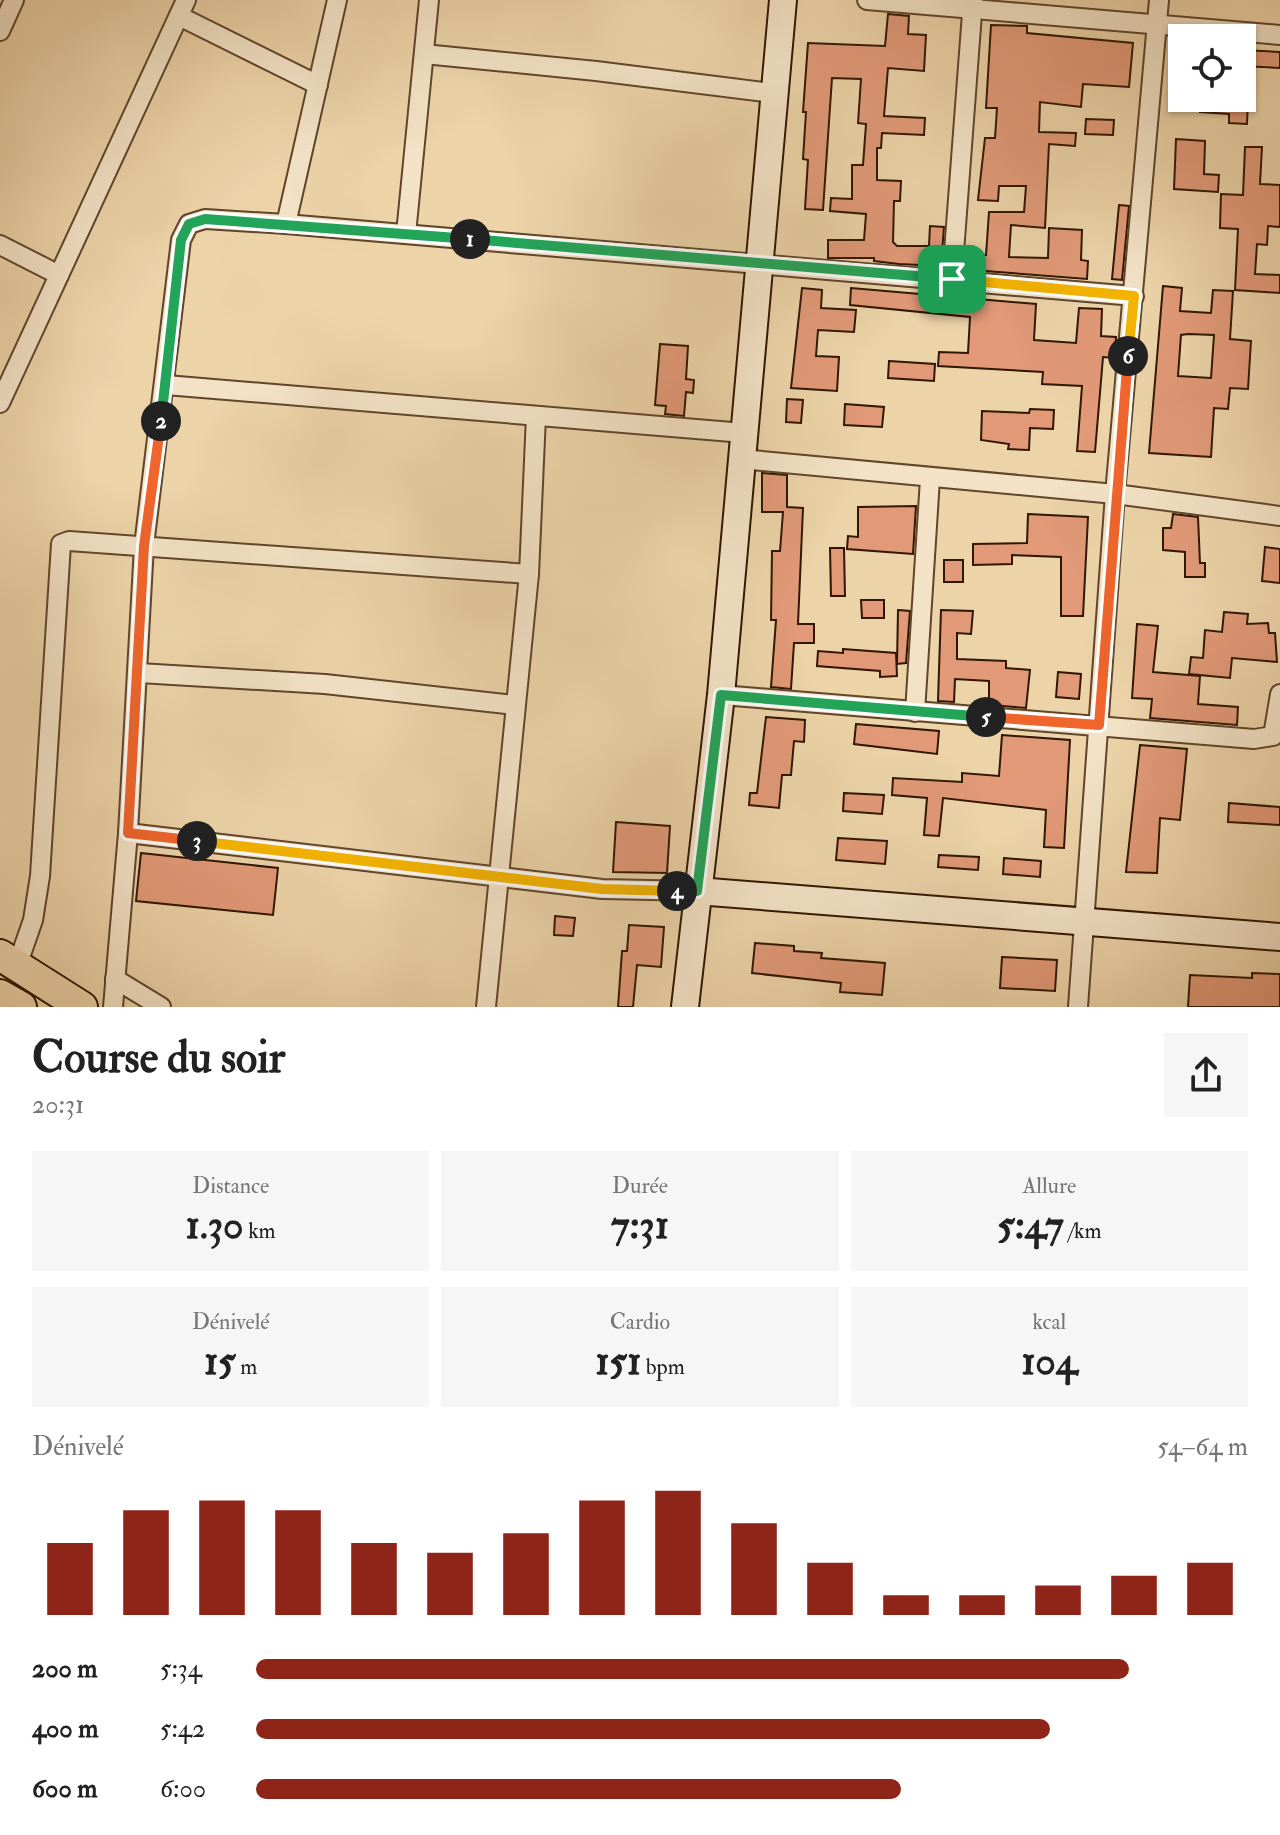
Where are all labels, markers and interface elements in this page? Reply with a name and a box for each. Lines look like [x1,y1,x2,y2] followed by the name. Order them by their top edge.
[1168,24,1256,112] map controls
[1168,24,1256,112] button: locate
[450,219,490,259] pin: 1
[466,225,474,253] text: 1
[918,245,986,313] pin
[930,257,974,301] icon: arrive
[1108,336,1148,376] pin: 6
[1122,342,1134,370] text: 6
[141,401,181,441] pin: 2
[155,407,167,435] text: 2
[966,697,1006,737] pin: 5
[981,703,991,731] text: 5
[177,821,217,861] pin: 3
[193,827,201,855] text: 3
[657,871,697,911] pin: 4
[671,877,683,905] text: 4
[32,1031,285,1086] text: Course du soir
[1164,1033,1248,1117] button: share
[32,1089,84,1121] text: 20:31
[192,1172,269,1200] text: Distance
[612,1172,668,1200] text: Durée
[1022,1172,1076,1200] text: Allure
[186,1200,244,1251] text: 1.30
[611,1200,669,1251] text: 7:31
[997,1200,1064,1251] text: 5:47
[244,1217,276,1245] text: km
[1064,1217,1102,1245] text: /km
[192,1308,269,1336] text: Dénivelé
[610,1308,670,1336] text: Cardio
[1032,1308,1066,1336] text: kcal
[204,1336,236,1387] text: 15
[595,1336,641,1387] text: 151
[1021,1336,1077,1387] text: 104
[236,1353,257,1381] text: m
[641,1353,685,1381] text: bpm
[32,1431,124,1463] text: Dénivelé
[1157,1431,1248,1463] text: 54–64 m
[32,1653,97,1685] text: 200 m
[160,1653,202,1685] text: 5:34
[32,1713,98,1745] text: 400 m
[160,1713,205,1745] text: 5:42
[32,1773,97,1805] text: 600 m
[160,1773,206,1805] text: 6:00

